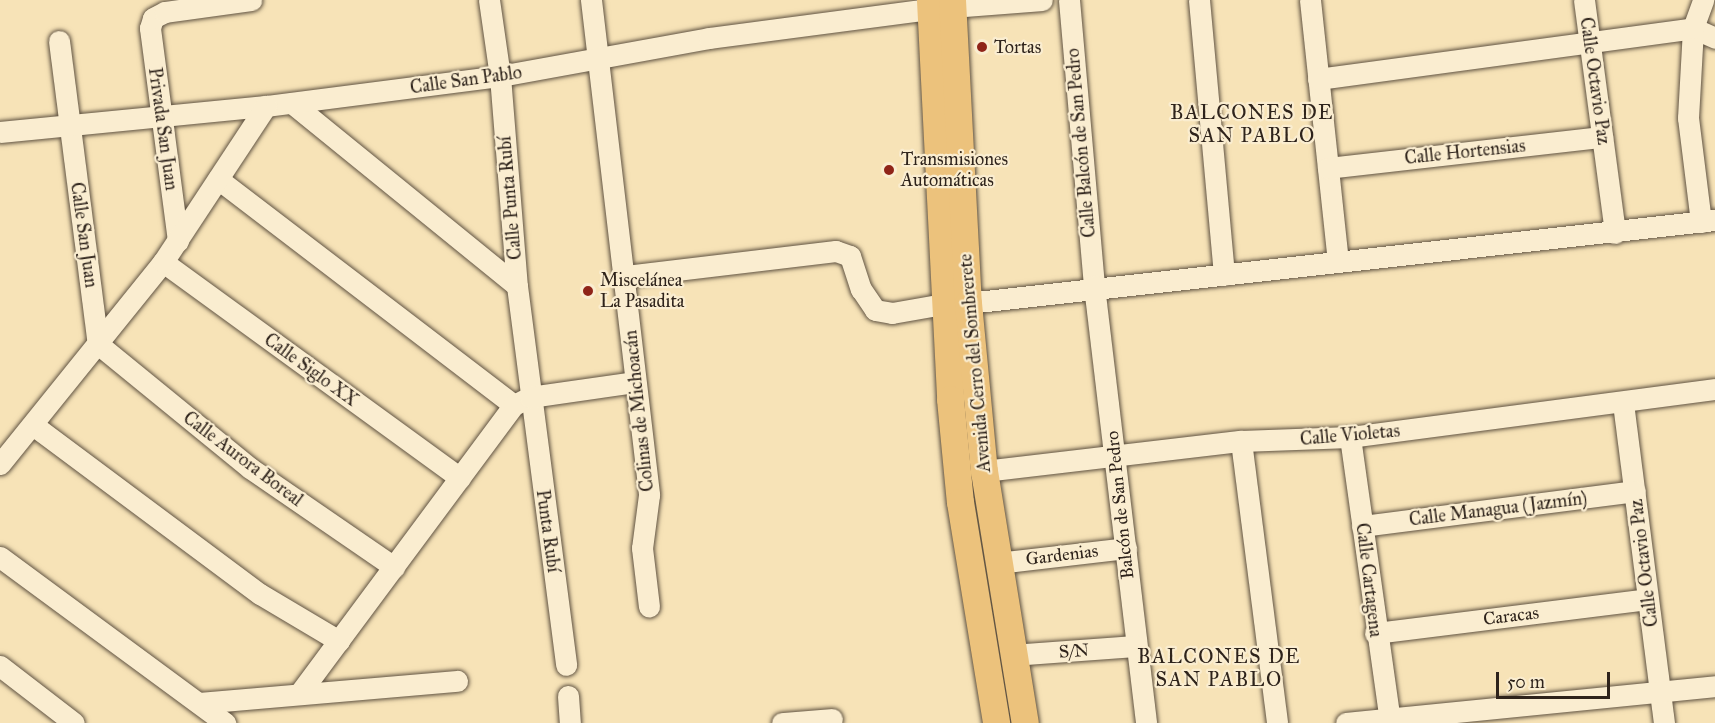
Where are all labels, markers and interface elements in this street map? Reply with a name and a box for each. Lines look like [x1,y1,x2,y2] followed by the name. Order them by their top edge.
[1575,16,1615,146] street label: Calle Octavio Paz
[994,36,1041,58] place label: Tortas
[975,40,989,54] marker: Tortas
[1062,47,1100,239] street label: Calle Balcón de San Pedro
[409,61,523,99] street label: Calle San Pablo
[144,66,182,192] street label: Privada San Juan
[1170,101,1334,148] district label: BALCONES DE SAN PABLO
[494,135,526,261] street label: Calle Punta Rubí
[1403,135,1527,169] street label: Calle Hortensias
[901,149,1008,192] place label: Transmisiones Automáticas
[882,163,896,177] marker: Transmisiones Automáticas
[66,181,102,289] street label: Calle San Juan
[955,253,995,473] street label: Avenida Cerro del Sombrerete
[600,270,684,312] place label: Miscelánea La Pasadita
[581,284,595,298] marker: Miscelánea La Pasadita
[260,329,362,411] street label: Calle Siglo XX
[620,329,658,493] street label: Colinas de Michoacán
[179,407,307,511] street label: Calle Aurora Boreal
[1299,420,1401,450] street label: Calle Violetas
[1101,430,1139,580] street label: Balcón de San Pedro
[1408,487,1588,531] street label: Calle Managua (Jazmín)
[532,488,564,574] street label: Punta Rubí
[1625,498,1663,628] street label: Calle Octavio Paz
[1351,522,1387,638] street label: Calle Cartagena
[1025,540,1099,570] street label: Gardenias
[1482,602,1540,630] street label: Caracas
[1058,639,1090,663] street label: S/N
[1137,645,1301,692] district label: BALCONES DE SAN PABLO
[1499,660,1613,698] scale bar
[1507,671,1545,693] text: 50 m

